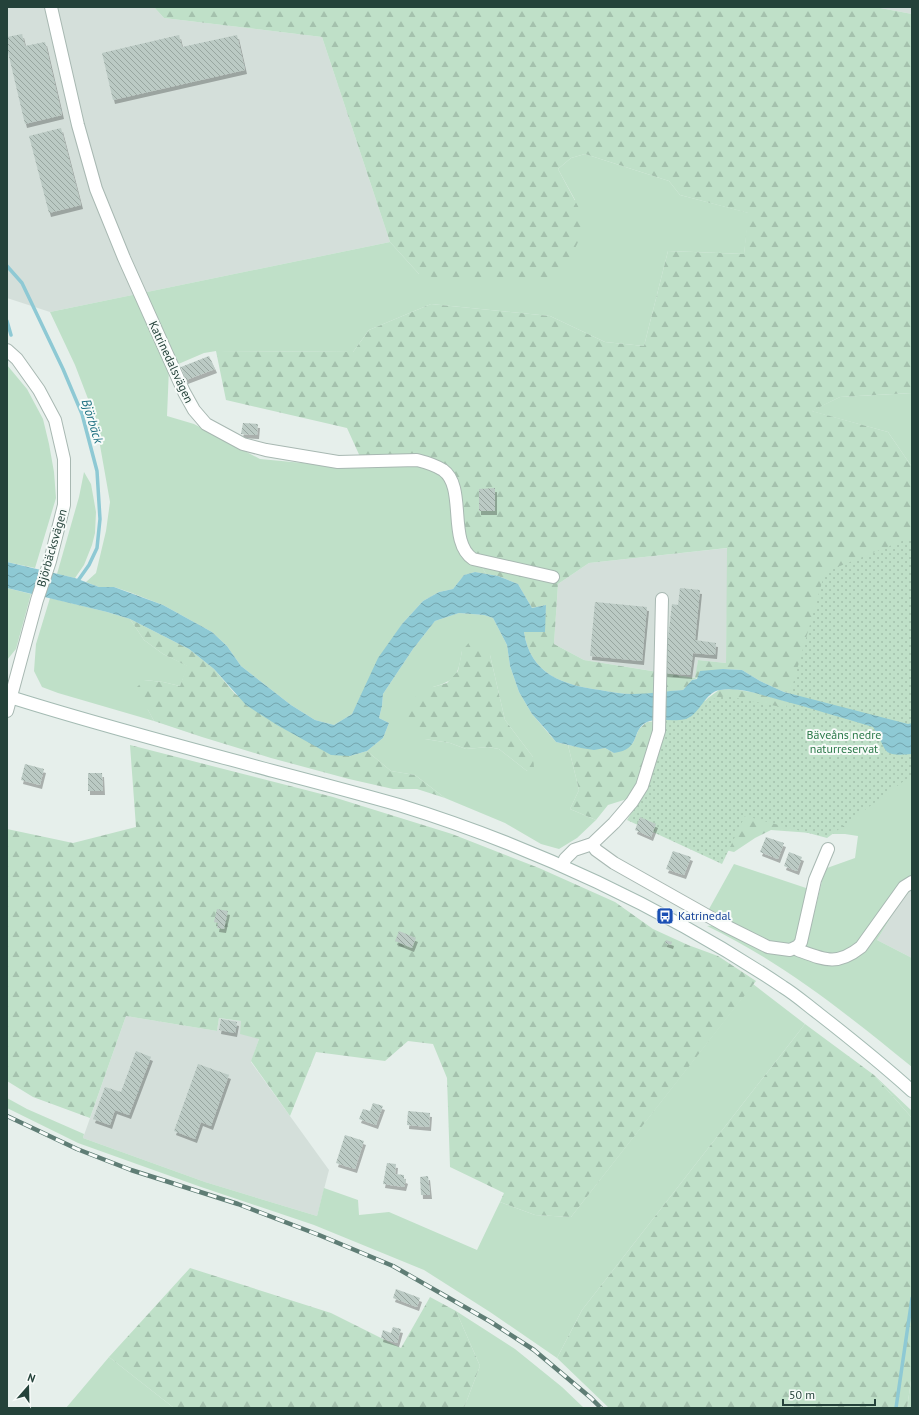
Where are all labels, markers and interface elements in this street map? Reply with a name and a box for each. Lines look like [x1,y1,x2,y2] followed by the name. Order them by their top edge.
[146,318,197,405] street label: Katrinedalsvägen
[78,397,108,447] water label: Björbäck
[33,507,70,588] street label: Björbäcksvägen
[807,727,881,756] park label: Bäveåns nedre naturreservat
[655,906,675,926] bus stop icon: Katrinedal
[678,908,731,923] place label: Katrinedal
[8,1367,48,1407] north arrow
[26,1370,37,1385] text: N
[783,1381,875,1407] scale bar
[789,1387,815,1402] text: 50 m

